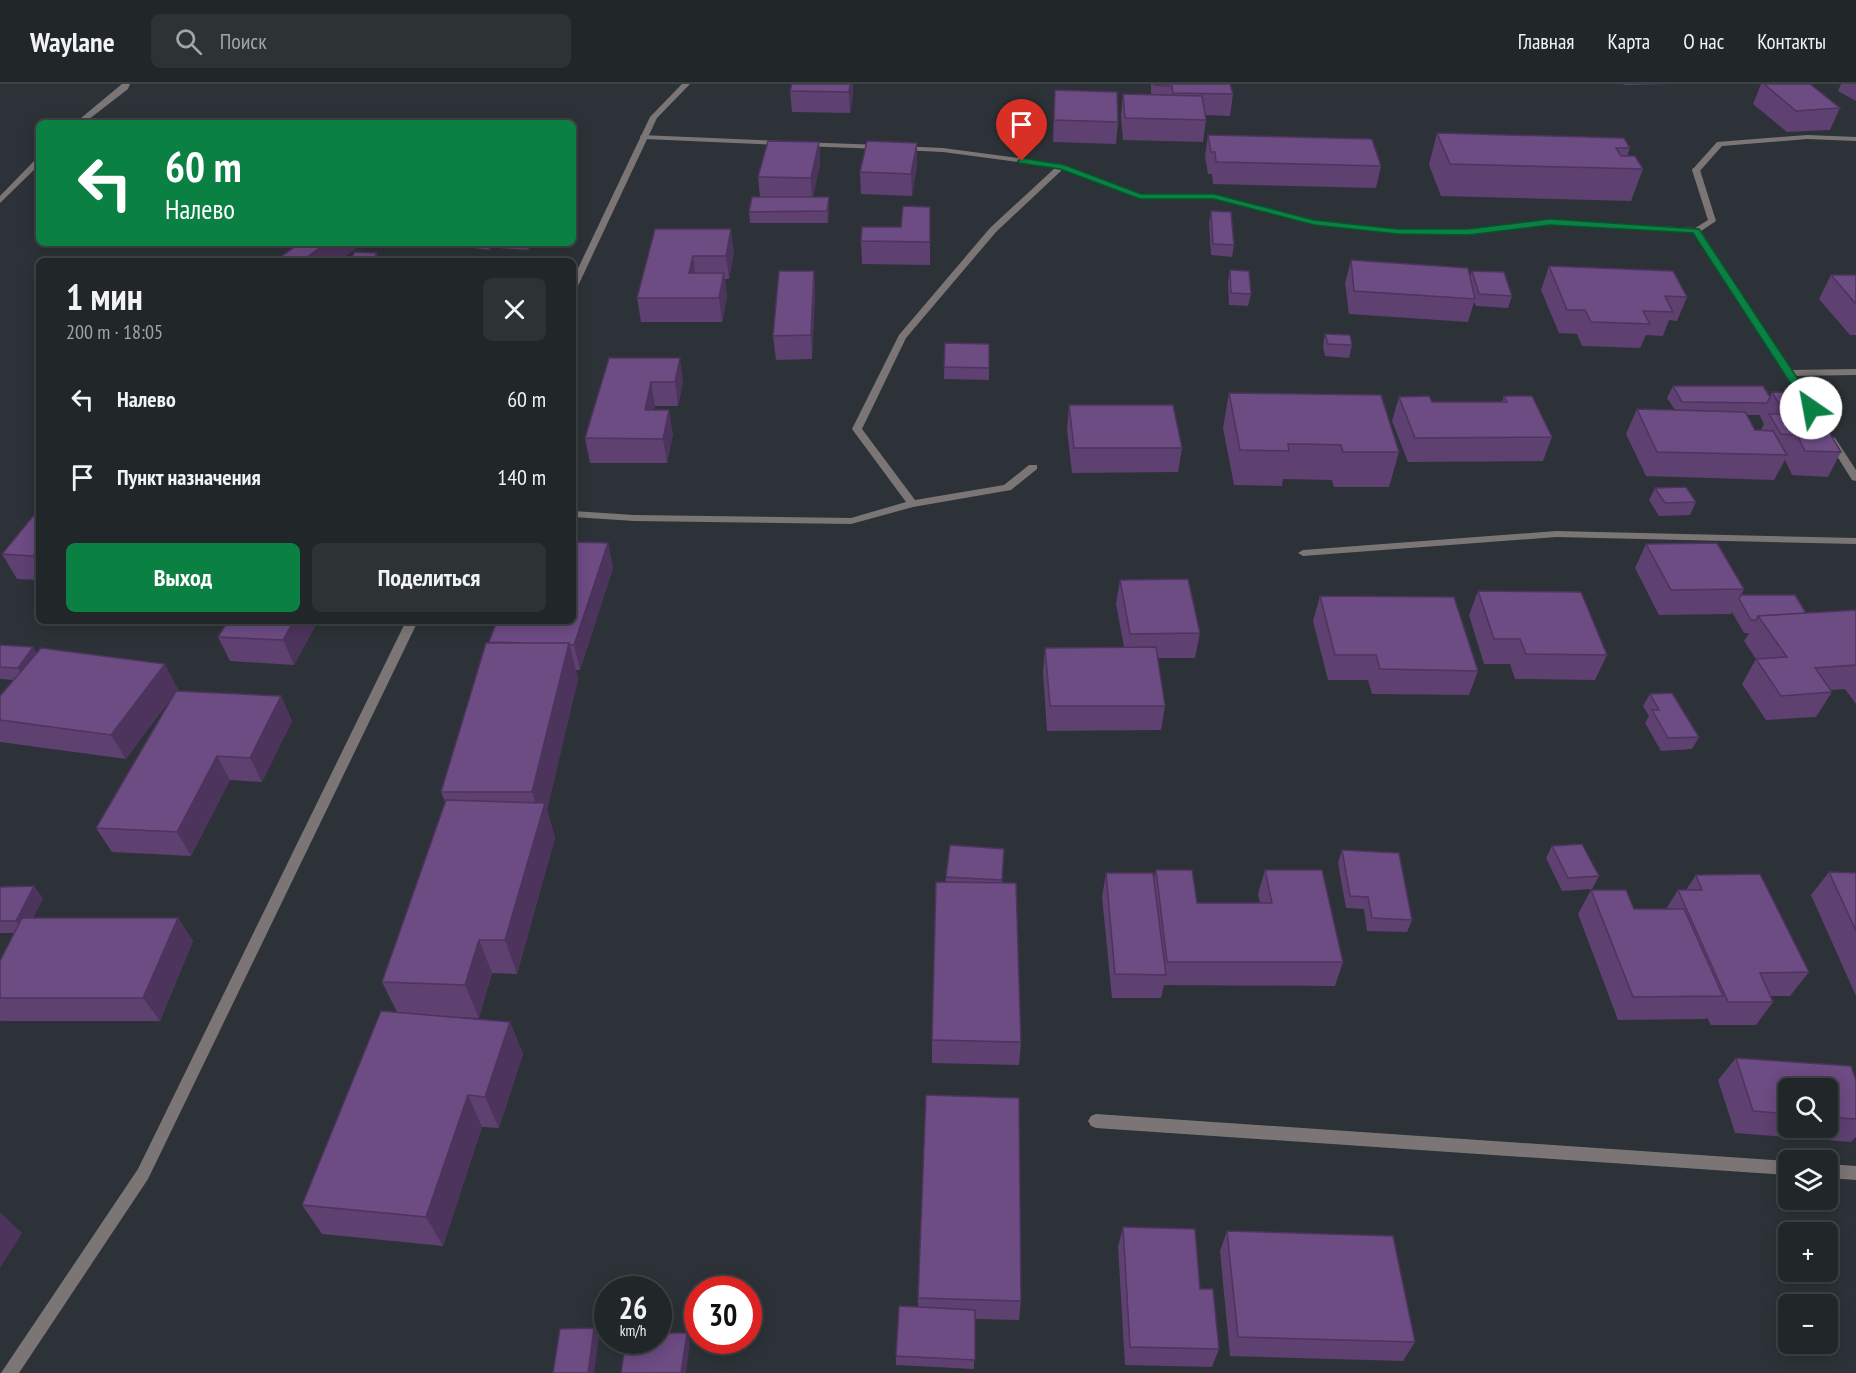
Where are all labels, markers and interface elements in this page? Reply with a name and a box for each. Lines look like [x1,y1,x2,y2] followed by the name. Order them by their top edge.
[151,14,571,68] search box
[30,23,115,60] text: Waylane
[172,25,205,58] icon: search
[220,27,267,55] text: Поиск
[1518,28,1574,55] text: Главная
[1607,28,1650,55] text: Карта
[1683,28,1724,55] text: О нас
[1757,28,1826,55] text: Контакты
[996,99,1047,161] pin
[1005,108,1038,141] icon: arrive
[165,139,242,194] text: 60 m
[66,144,144,222] icon: left
[165,192,235,226] text: Налево
[66,273,143,320] text: 1 мин
[483,278,546,341] button: close
[66,319,163,345] text: 200 m · 18:05
[1779,376,1843,440] position arrow
[66,383,99,416] icon: left
[117,385,176,413] text: Налево
[507,385,546,413] text: 60 m
[66,461,99,494] icon: arrive
[117,463,261,491] text: Пункт назначения
[497,463,546,491] text: 140 m
[66,543,300,612] button: Выход
[312,543,546,612] button: Поделиться
[1778,1078,1838,1354] map controls
[1778,1078,1838,1138] button: search
[1778,1150,1838,1210] button: layers
[1778,1222,1838,1282] button: +
[684,1276,762,1354] speed limit sign: 30
[619,1288,647,1327] text: 26
[1778,1294,1838,1354] button: −
[620,1321,646,1340] text: km/h

